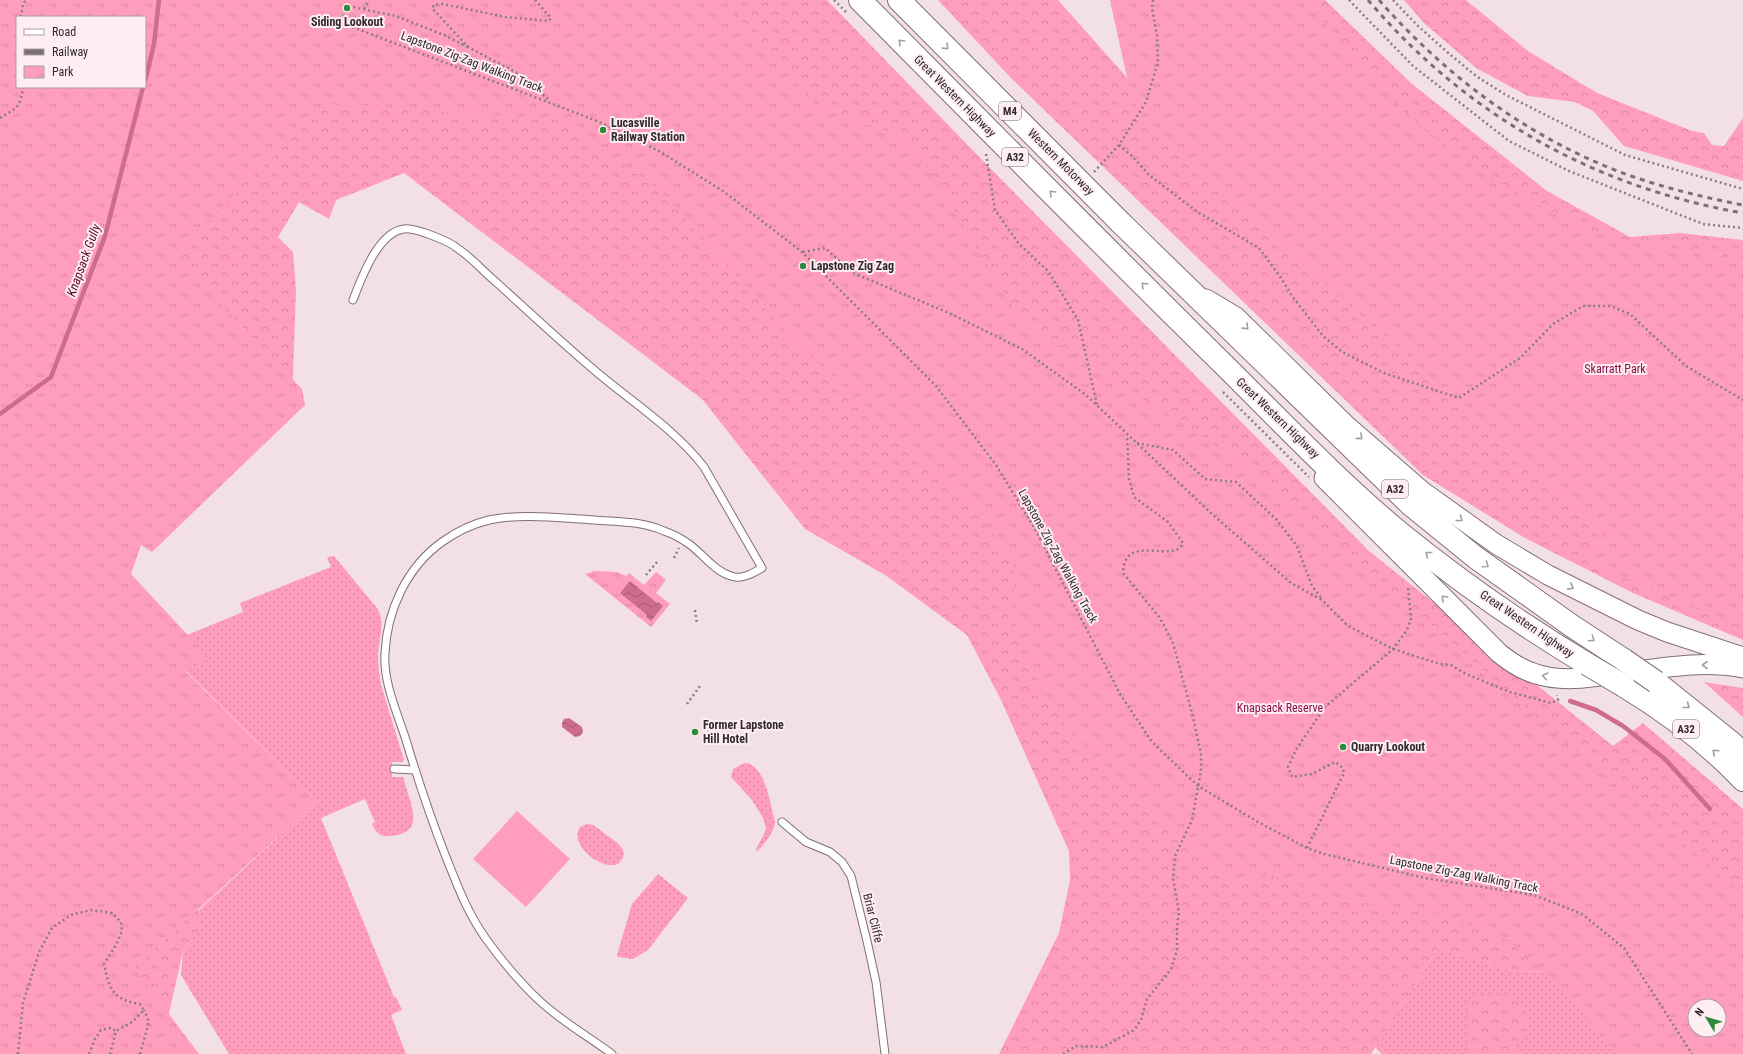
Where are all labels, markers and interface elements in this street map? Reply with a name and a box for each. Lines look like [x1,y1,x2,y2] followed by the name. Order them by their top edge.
[342,3,352,13] marker: Siding Lookout
[311,15,383,29] place label: Siding Lookout
[16,16,146,88] legend
[52,25,76,39] text: Road
[399,28,545,96] street label: Lapstone Zig-Zag Walking Track
[898,39,906,46] one-way arrow
[941,42,949,50] one-way arrow
[52,45,88,59] text: Railway
[911,52,999,140] street label: Great Western Highway
[52,65,74,79] text: Park
[999,102,1021,120] road number: M4
[611,116,685,144] place label: Lucasville Railway Station
[598,125,608,135] marker: Lucasville Railway Station
[1025,126,1097,198] street label: Western Motorway
[1002,148,1028,166] road number: A32
[1049,190,1057,198] one-way arrow
[63,221,104,298] water label: Knapsack Gully
[811,259,894,273] place label: Lapstone Zig Zag
[798,261,808,271] marker: Lapstone Zig Zag
[1141,282,1149,290] one-way arrow
[1241,322,1249,330] one-way arrow
[1584,362,1646,376] park label: Skarratt Park
[1234,375,1322,461] street label: Great Western Highway
[1355,432,1362,439] one-way arrow
[1382,480,1408,498] road number: A32
[1015,487,1101,626] street label: Lapstone Zig-Zag Walking Track
[1456,514,1463,521] one-way arrow
[1426,552,1433,559] one-way arrow
[1481,560,1488,567] one-way arrow
[1566,583,1574,590] one-way arrow
[1477,587,1577,661] street label: Great Western Highway
[1441,595,1449,603] one-way arrow
[1588,634,1595,642] one-way arrow
[1702,661,1708,669] one-way arrow
[1542,673,1549,681] one-way arrow
[1237,701,1324,715] park label: Knapsack Reserve
[1682,701,1689,708] one-way arrow
[703,718,784,746] place label: Former Lapstone Hill Hotel
[1673,720,1699,738] road number: A32
[690,727,700,737] marker: Former Lapstone Hill Hotel
[1351,740,1425,754] place label: Quarry Lookout
[1338,742,1348,752] marker: Quarry Lookout
[1712,750,1720,757] one-way arrow
[1389,853,1540,895] street label: Lapstone Zig-Zag Walking Track
[860,892,886,945] street label: Briar Cliffe
[1687,998,1727,1038] north arrow
[1692,1005,1707,1019] text: N

